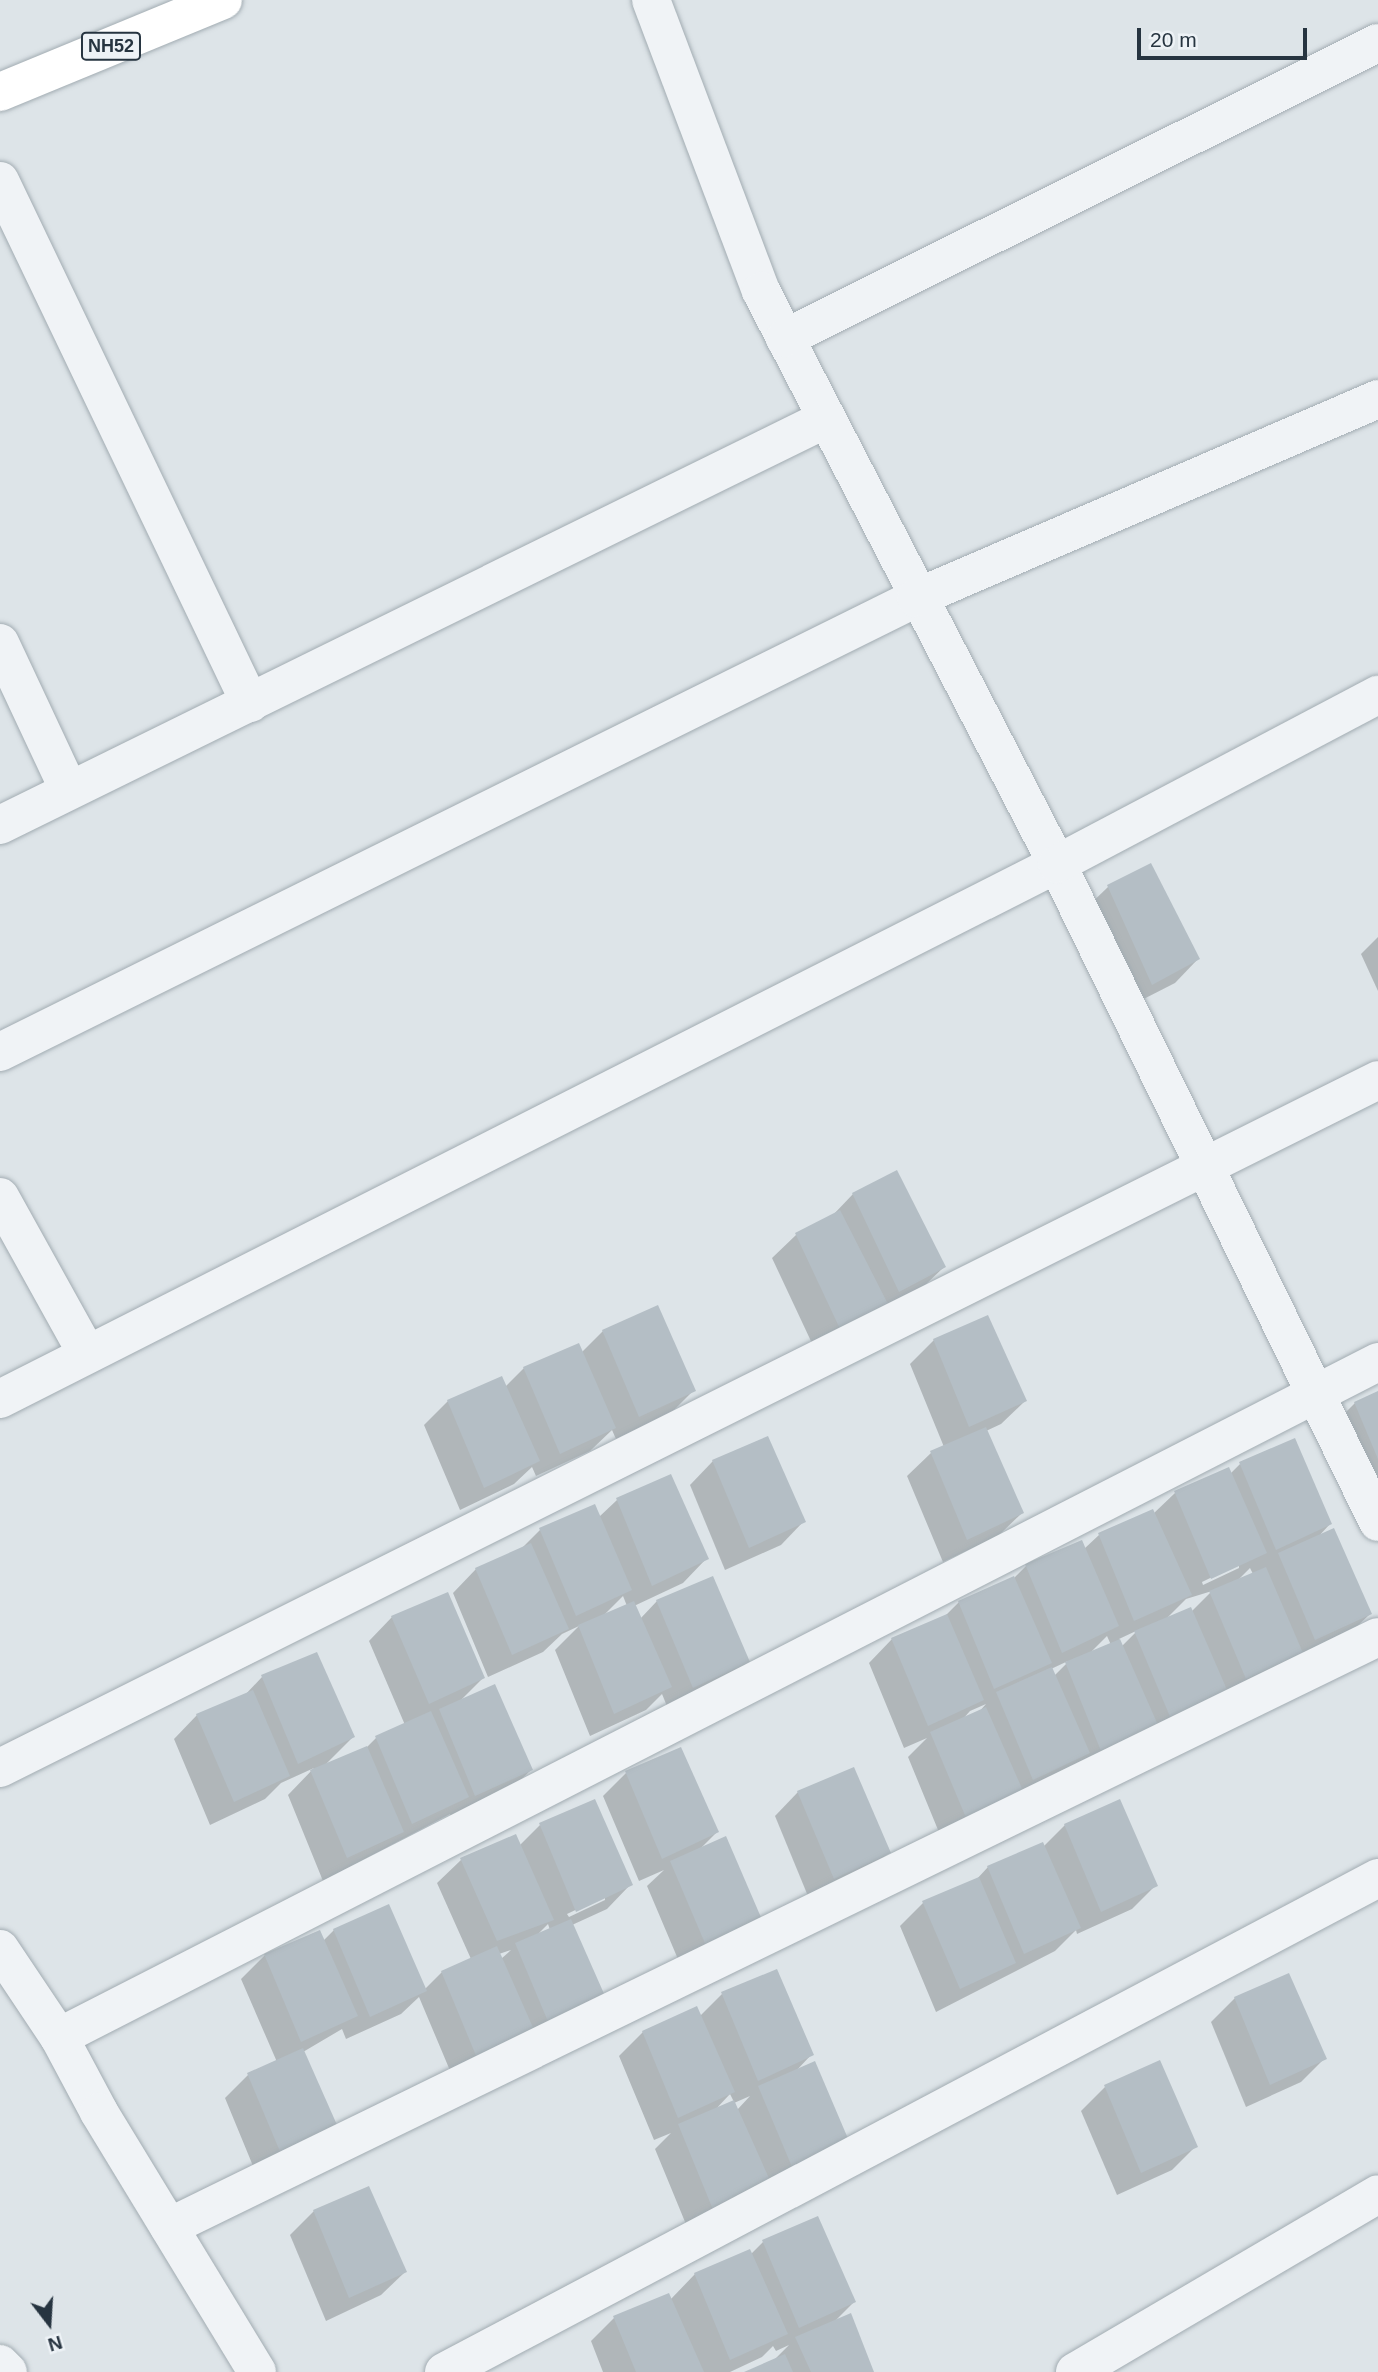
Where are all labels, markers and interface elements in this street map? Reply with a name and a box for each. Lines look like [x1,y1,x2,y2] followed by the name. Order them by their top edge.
[1140,14,1310,58] scale bar
[1150,28,1197,51] text: 20 m
[80,32,142,60] road number: NH52
[14,2288,84,2358] north arrow
[46,2332,65,2356] text: N

